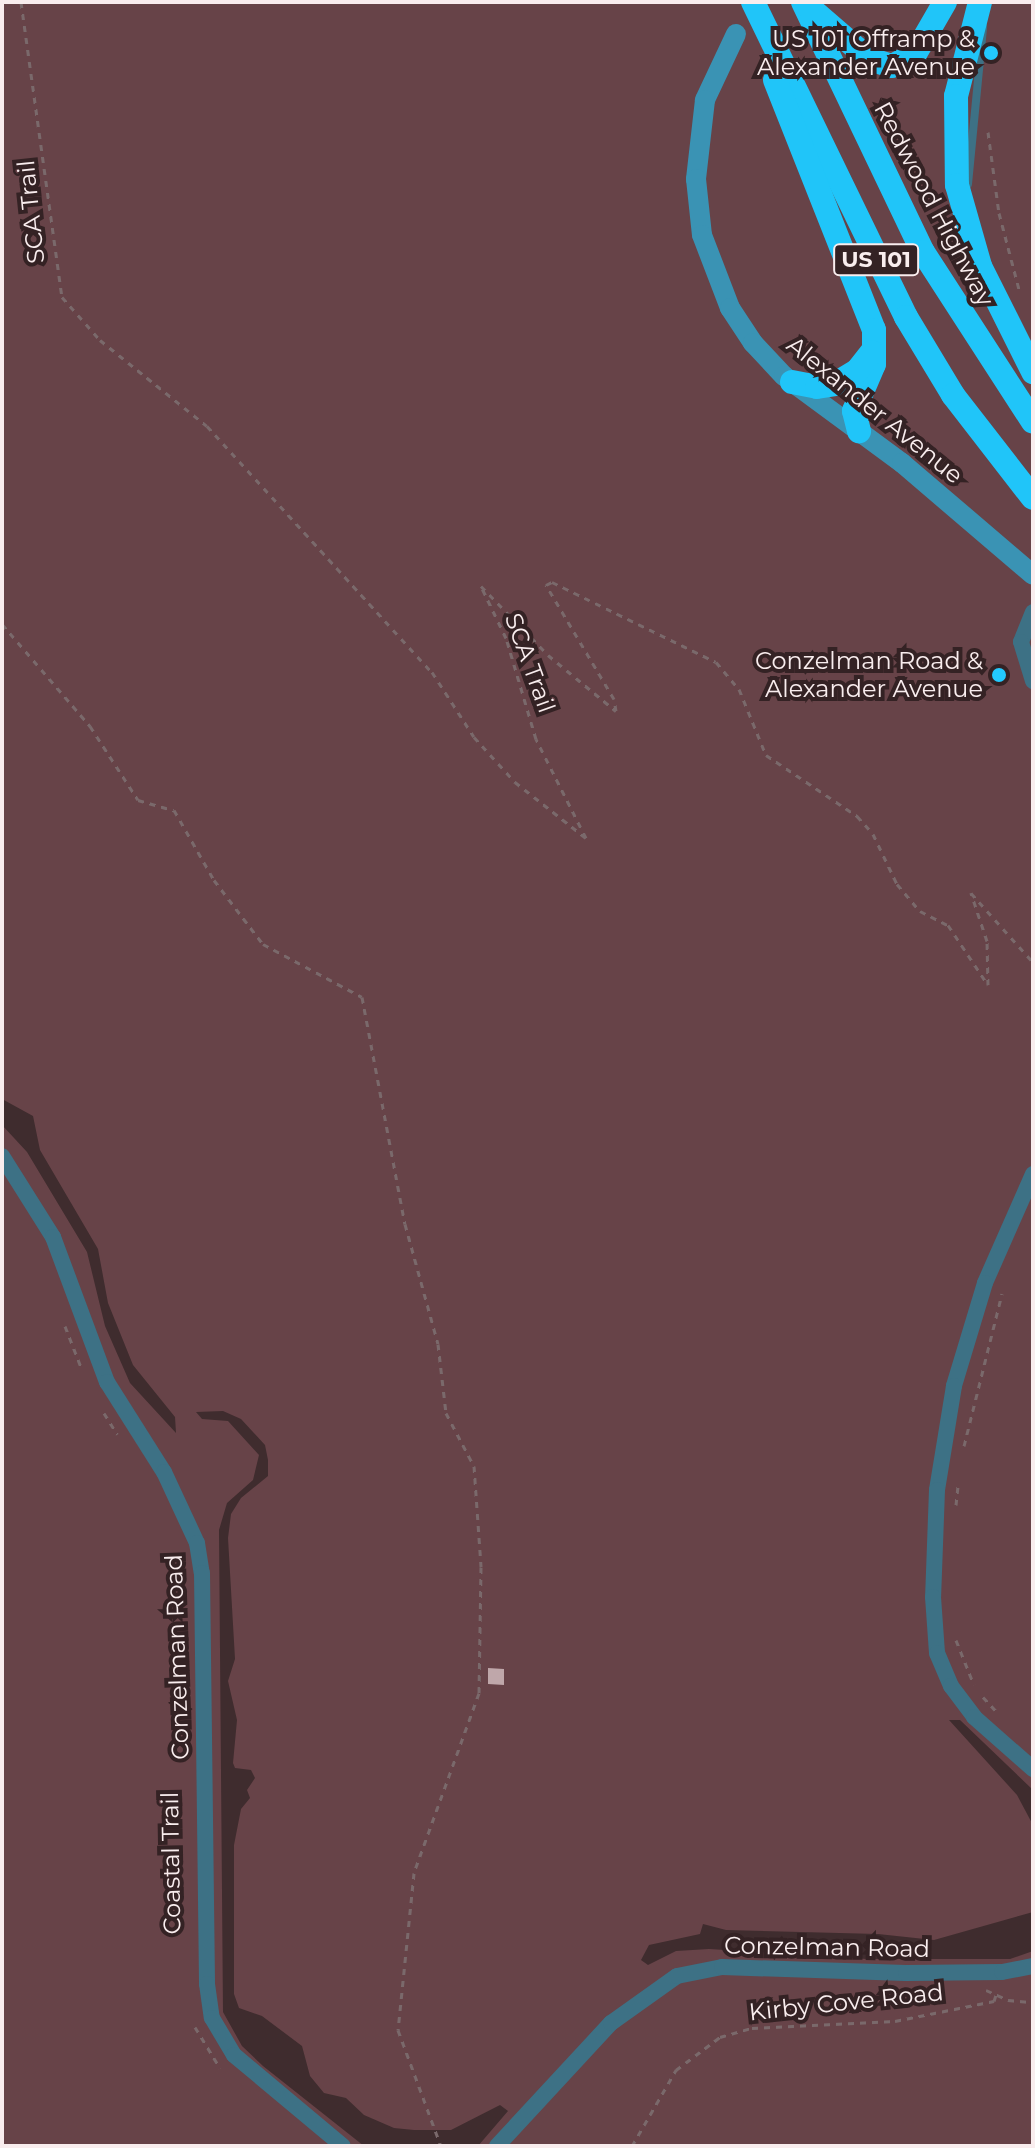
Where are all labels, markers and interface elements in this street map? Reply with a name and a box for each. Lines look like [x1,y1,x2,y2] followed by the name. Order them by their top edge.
[757,25,975,81] place label: US 101 Offramp & Alexander Avenue
[982,44,1000,62] marker: US 101 Offramp & Alexander Avenue
[868,97,1000,311] street label: Redwood Highway
[11,159,51,265] street label: SCA Trail
[832,242,920,278] road number: US 101
[781,330,969,490] street label: Alexander Avenue
[499,609,561,717] street label: SCA Trail
[755,647,983,703] place label: Conzelman Road & Alexander Avenue
[990,666,1008,684] marker: Conzelman Road & Alexander Avenue
[159,1554,195,1760] street label: Conzelman Road
[155,1791,187,1935] street label: Coastal Trail
[724,1931,930,1963] street label: Conzelman Road
[747,1977,945,2027] street label: Kirby Cove Road

